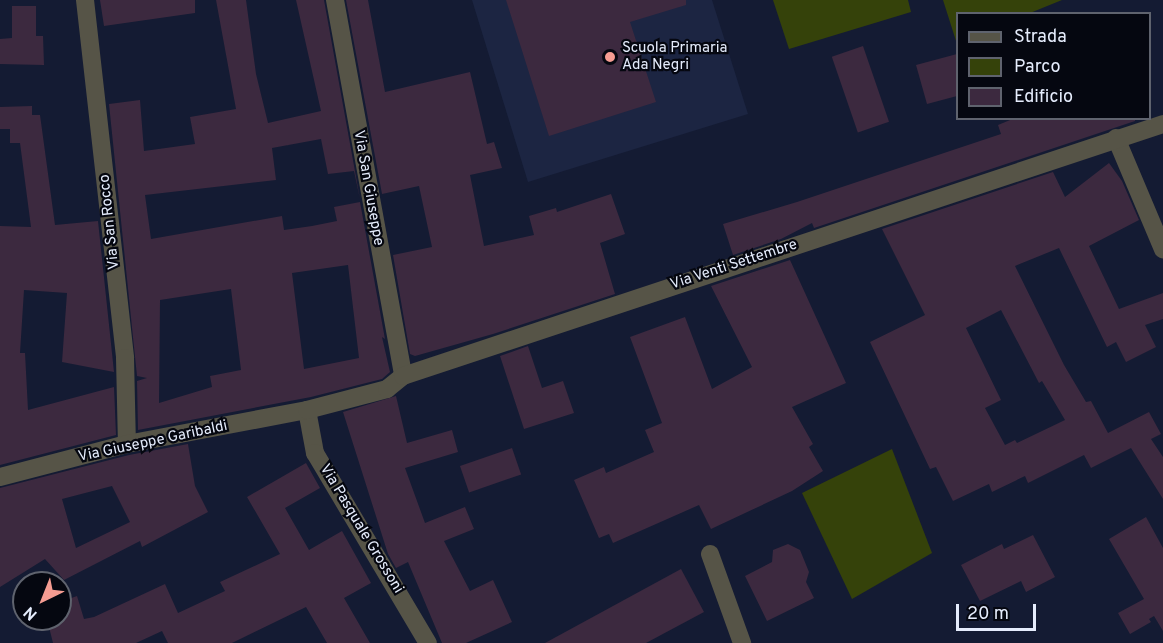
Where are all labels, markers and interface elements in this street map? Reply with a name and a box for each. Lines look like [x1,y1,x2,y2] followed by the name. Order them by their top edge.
[956,12,1151,120] legend
[1014,26,1067,49] text: Strada
[622,39,727,74] place label: Scuola Primaria Ada Negri
[603,50,617,64] marker: Scuola Primaria Ada Negri
[1014,56,1060,79] text: Parco
[1014,86,1073,109] text: Edificio
[349,129,387,247] street label: Via San Giuseppe
[96,173,124,271] street label: Via San Rocco
[668,236,800,294] street label: Via Venti Settembre
[77,417,229,467] street label: Via Giuseppe Garibaldi
[315,461,407,597] street label: Via Pasquale Grossoni
[12,571,72,631] north arrow
[959,592,1038,630] scale bar
[20,601,42,624] text: N
[967,603,1009,626] text: 20 m

